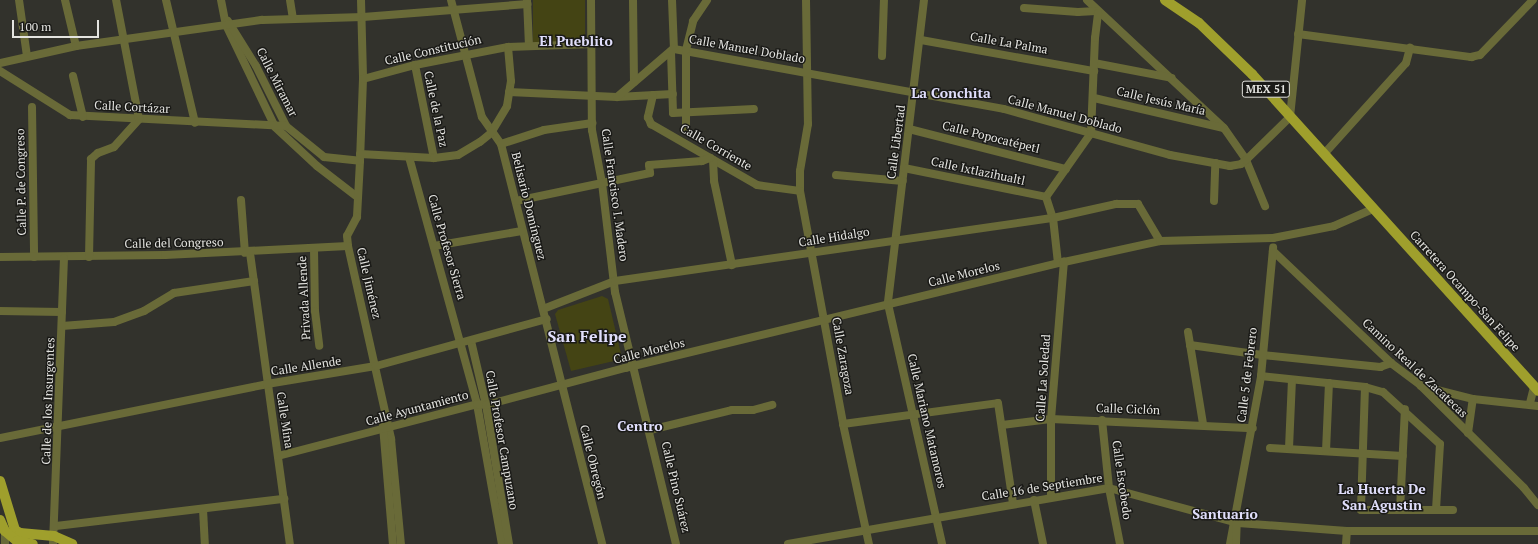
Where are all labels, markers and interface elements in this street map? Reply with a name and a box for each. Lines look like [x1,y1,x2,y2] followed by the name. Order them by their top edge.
[14,12,101,38] scale bar
[19,19,51,34] text: 100 m
[969,29,1049,57] street label: Calle La Palma
[383,32,483,68] street label: Calle Constitución
[688,32,806,66] street label: Calle Manuel Doblado
[539,33,613,49] district label: El Pueblito
[253,45,301,119] street label: Calle Miramar
[421,70,451,148] street label: Calle de la Paz
[1241,80,1291,98] road number: MEX 51
[1115,84,1207,118] street label: Calle Jesús María
[911,85,991,101] district label: La Conchita
[1006,92,1124,136] street label: Calle Manuel Doblado
[94,98,170,116] street label: Calle Cortázar
[884,104,908,180] street label: Calle Libertad
[941,118,1041,156] street label: Calle Popocatépetl
[678,121,754,173] street label: Calle Corriente
[599,127,631,263] street label: Calle Francisco I. Madero
[13,128,29,236] street label: Calle P. de Congreso
[509,150,549,262] street label: Belisario Domínguez
[930,154,1026,188] street label: Calle Ixtlazihualtl
[425,193,469,301] street label: Calle Profesor Sierra
[798,224,870,250] street label: Calle Hidalgo
[1407,228,1523,354] street label: Carretera Ocampo-San Felipe
[124,235,224,251] street label: Calle del Congreso
[354,246,384,320] street label: Calle Jiménez
[295,255,313,341] street label: Privada Allende
[927,258,1001,290] street label: Calle Morelos
[829,316,857,396] street label: Calle Zaragoza
[1359,316,1471,420] street label: Camino Real de Zacatecas
[547,326,627,346] district label: San Felipe
[1234,327,1260,423] street label: Calle 5 de Febrero
[1033,334,1053,422] street label: Calle La Soledad
[612,335,686,367] street label: Calle Morelos
[39,337,57,465] street label: Calle de los Insurgentes
[904,352,950,490] street label: Calle Mariano Matamoros
[270,353,342,379] street label: Calle Allende
[483,369,521,511] street label: Calle Profesor Campuzano
[364,387,470,429] street label: Calle Ayuntamiento
[273,391,297,449] street label: Calle Mina
[1096,401,1160,417] street label: Calle Ciclón
[617,418,663,434] district label: Centro
[577,423,609,501] street label: Calle Obregón
[1109,439,1135,521] street label: Calle Escobedo
[659,440,693,534] street label: Calle Pino Suárez
[981,470,1103,504] street label: Calle 16 de Septiembre
[1338,481,1426,514] district label: La Huerta De San Agustin
[1192,506,1258,522] district label: Santuario

